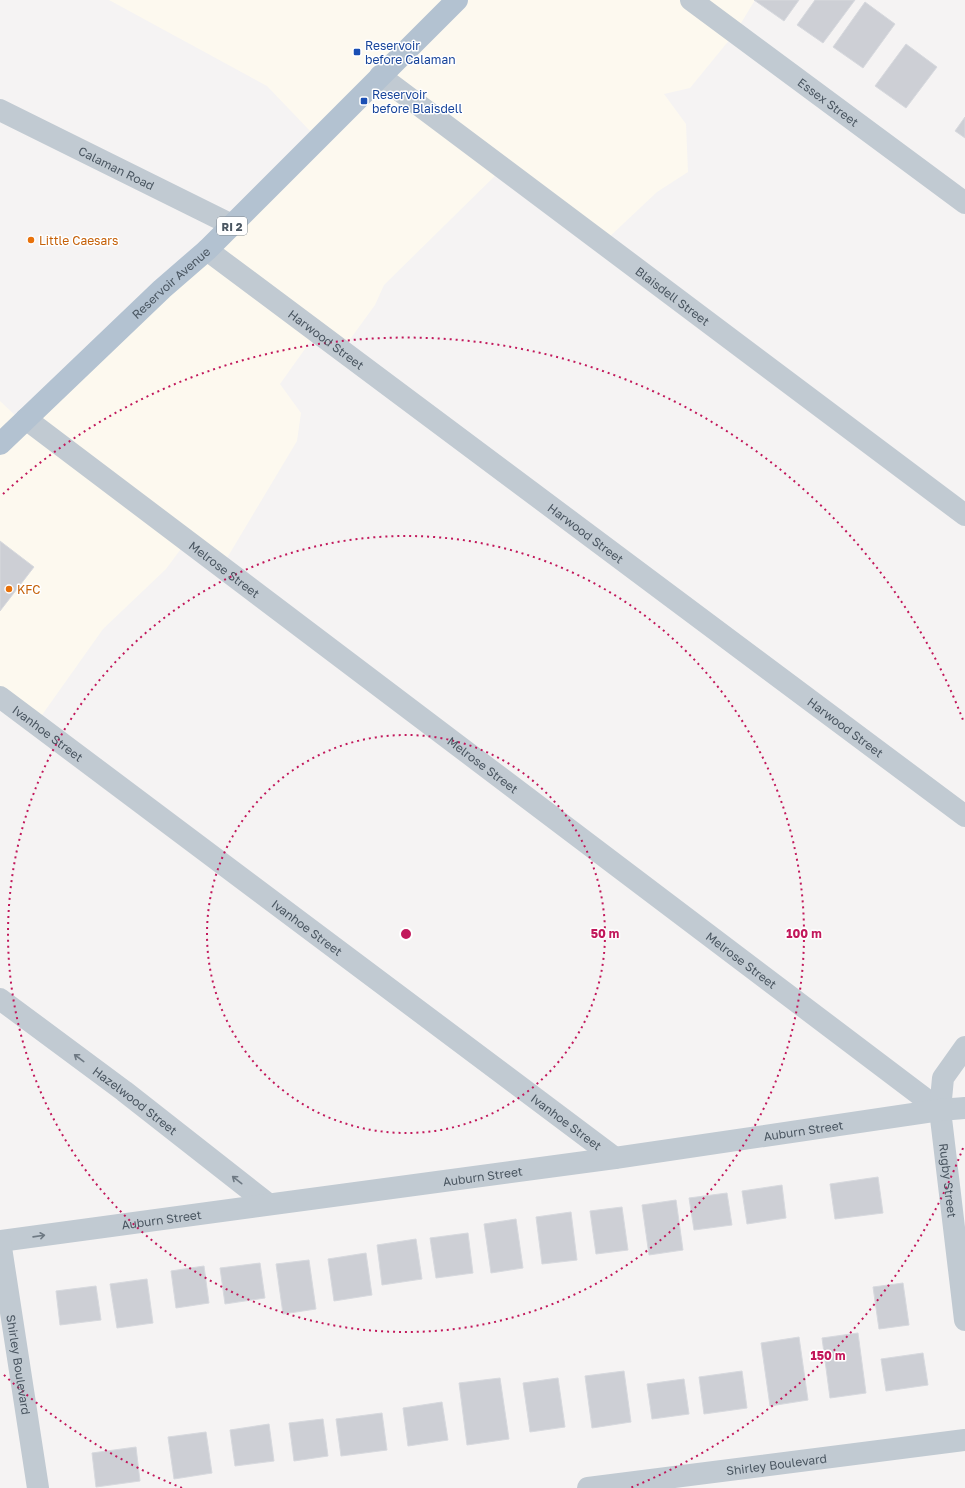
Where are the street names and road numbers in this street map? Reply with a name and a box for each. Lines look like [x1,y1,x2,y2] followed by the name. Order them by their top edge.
[795,74,862,129] street label: Essex Street
[76,143,157,193] street label: Calaman Road
[217,217,247,235] road number: RI 2
[128,243,213,322] street label: Reservoir Avenue
[633,263,713,328] street label: Blaisdell Street
[286,306,367,372] street label: Harwood Street
[545,500,627,566] street label: Harwood Street
[186,538,263,601] street label: Melrose Street
[805,694,887,760] street label: Harwood Street
[10,702,86,764] street label: Ivanhoe Street
[445,733,522,796] street label: Melrose Street
[269,896,346,959] street label: Ivanhoe Street
[703,928,780,992] street label: Melrose Street
[90,1063,181,1138] street label: Hazelwood Street
[528,1090,605,1153] street label: Ivanhoe Street
[763,1117,844,1143] street label: Auburn Street
[936,1142,960,1219] street label: Rugby Street
[442,1163,524,1189] street label: Auburn Street
[121,1206,203,1232] street label: Auburn Street
[4,1313,34,1416] street label: Shirley Boulevard
[725,1450,828,1478] street label: Shirley Boulevard

